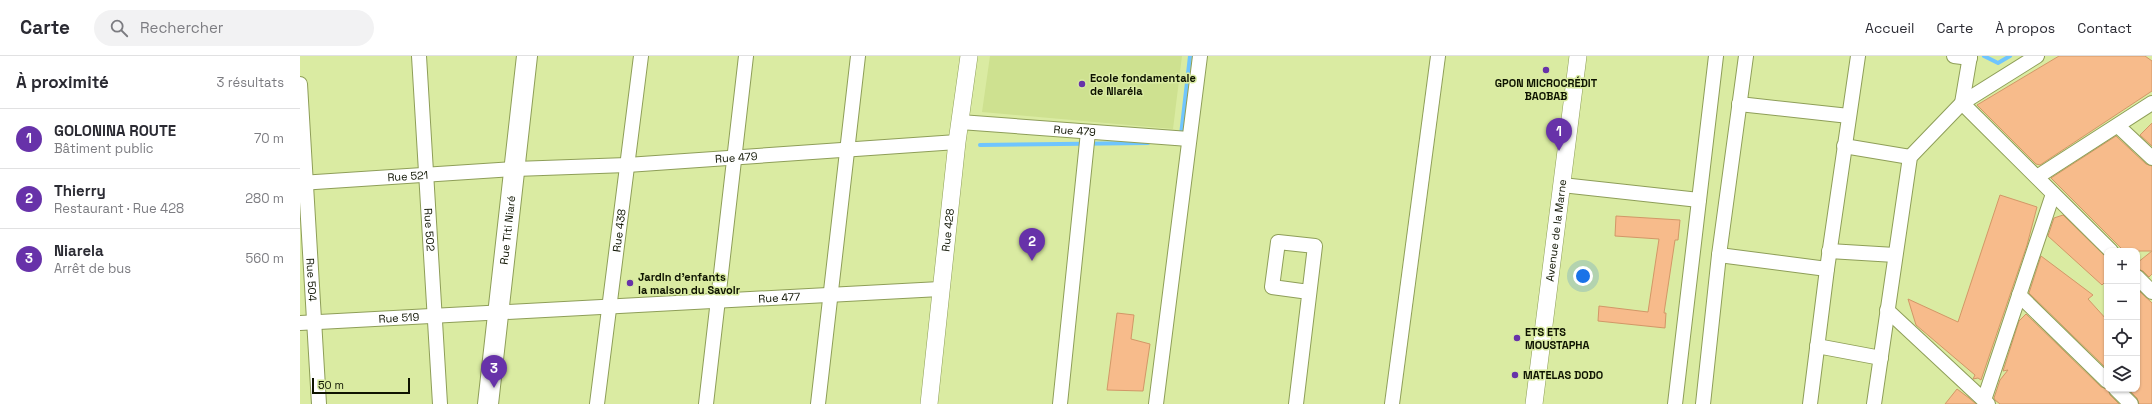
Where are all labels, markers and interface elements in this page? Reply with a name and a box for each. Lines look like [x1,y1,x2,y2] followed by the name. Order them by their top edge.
[94,10,374,46] search box
[20,15,70,40] text: Carte
[108,17,130,39] icon: search
[140,18,224,37] text: Rechercher
[1865,19,1914,37] text: Accueil
[1936,19,1973,37] text: Carte
[1995,19,2055,37] text: À propos
[2077,19,2132,37] text: Contact
[1541,65,1551,75] marker: GPON MICROCRÉDIT BAOBAB
[16,71,109,93] text: À proximité
[1090,71,1196,98] place label: Ecole fondamentale de Niaréla
[217,74,284,91] text: 3 résultats
[1495,76,1598,103] place label: GPON MICROCRÉDIT BAOBAB
[1077,79,1087,89] marker: Ecole fondamentale de Niaréla
[1546,118,1572,151] pin: 1
[54,121,176,140] text: GOLONINA ROUTE
[1053,122,1097,139] street label: Rue 479
[26,130,32,147] text: 1
[254,130,284,147] text: 70 m
[54,140,154,157] text: Bâtiment public
[715,149,758,166] street label: Rue 479
[387,168,429,184] street label: Rue 521
[1543,178,1569,282] street label: Avenue de la Marne
[54,181,106,200] text: Thierry
[25,190,33,207] text: 2
[245,190,284,207] text: 280 m
[497,195,518,265] street label: Rue Titi Niaré
[54,200,184,217] text: Restaurant · Rue 428
[421,208,438,252] street label: Rue 502
[609,208,629,253] street label: Rue 438
[938,208,957,252] street label: Rue 428
[1019,228,1045,261] pin: 2
[54,241,104,260] text: Niarela
[2104,248,2140,392] map controls
[2104,248,2140,284] button: +
[25,250,33,267] text: 3
[245,250,284,267] text: 560 m
[303,257,320,302] street label: Rue 504
[54,260,131,277] text: Arrêt de bus
[1573,266,1593,286] your location
[638,270,741,297] place label: Jardin d'enfants la maison du Savoir
[625,278,635,288] marker: Jardin d'enfants la maison du Savoir
[2104,284,2140,320] button: −
[758,289,801,306] street label: Rue 477
[378,310,420,326] street label: Rue 519
[2104,320,2140,356] button: locate
[1525,325,1590,352] place label: ETS ETS MOUSTAPHA
[1512,333,1522,343] marker: ETS ETS MOUSTAPHA
[481,355,507,388] pin: 3
[2104,356,2140,392] button: layers
[1523,368,1603,382] place label: MATELAS DODO
[1510,370,1520,380] marker: MATELAS DODO
[312,376,410,395] scale bar
[318,378,344,392] text: 50 m

